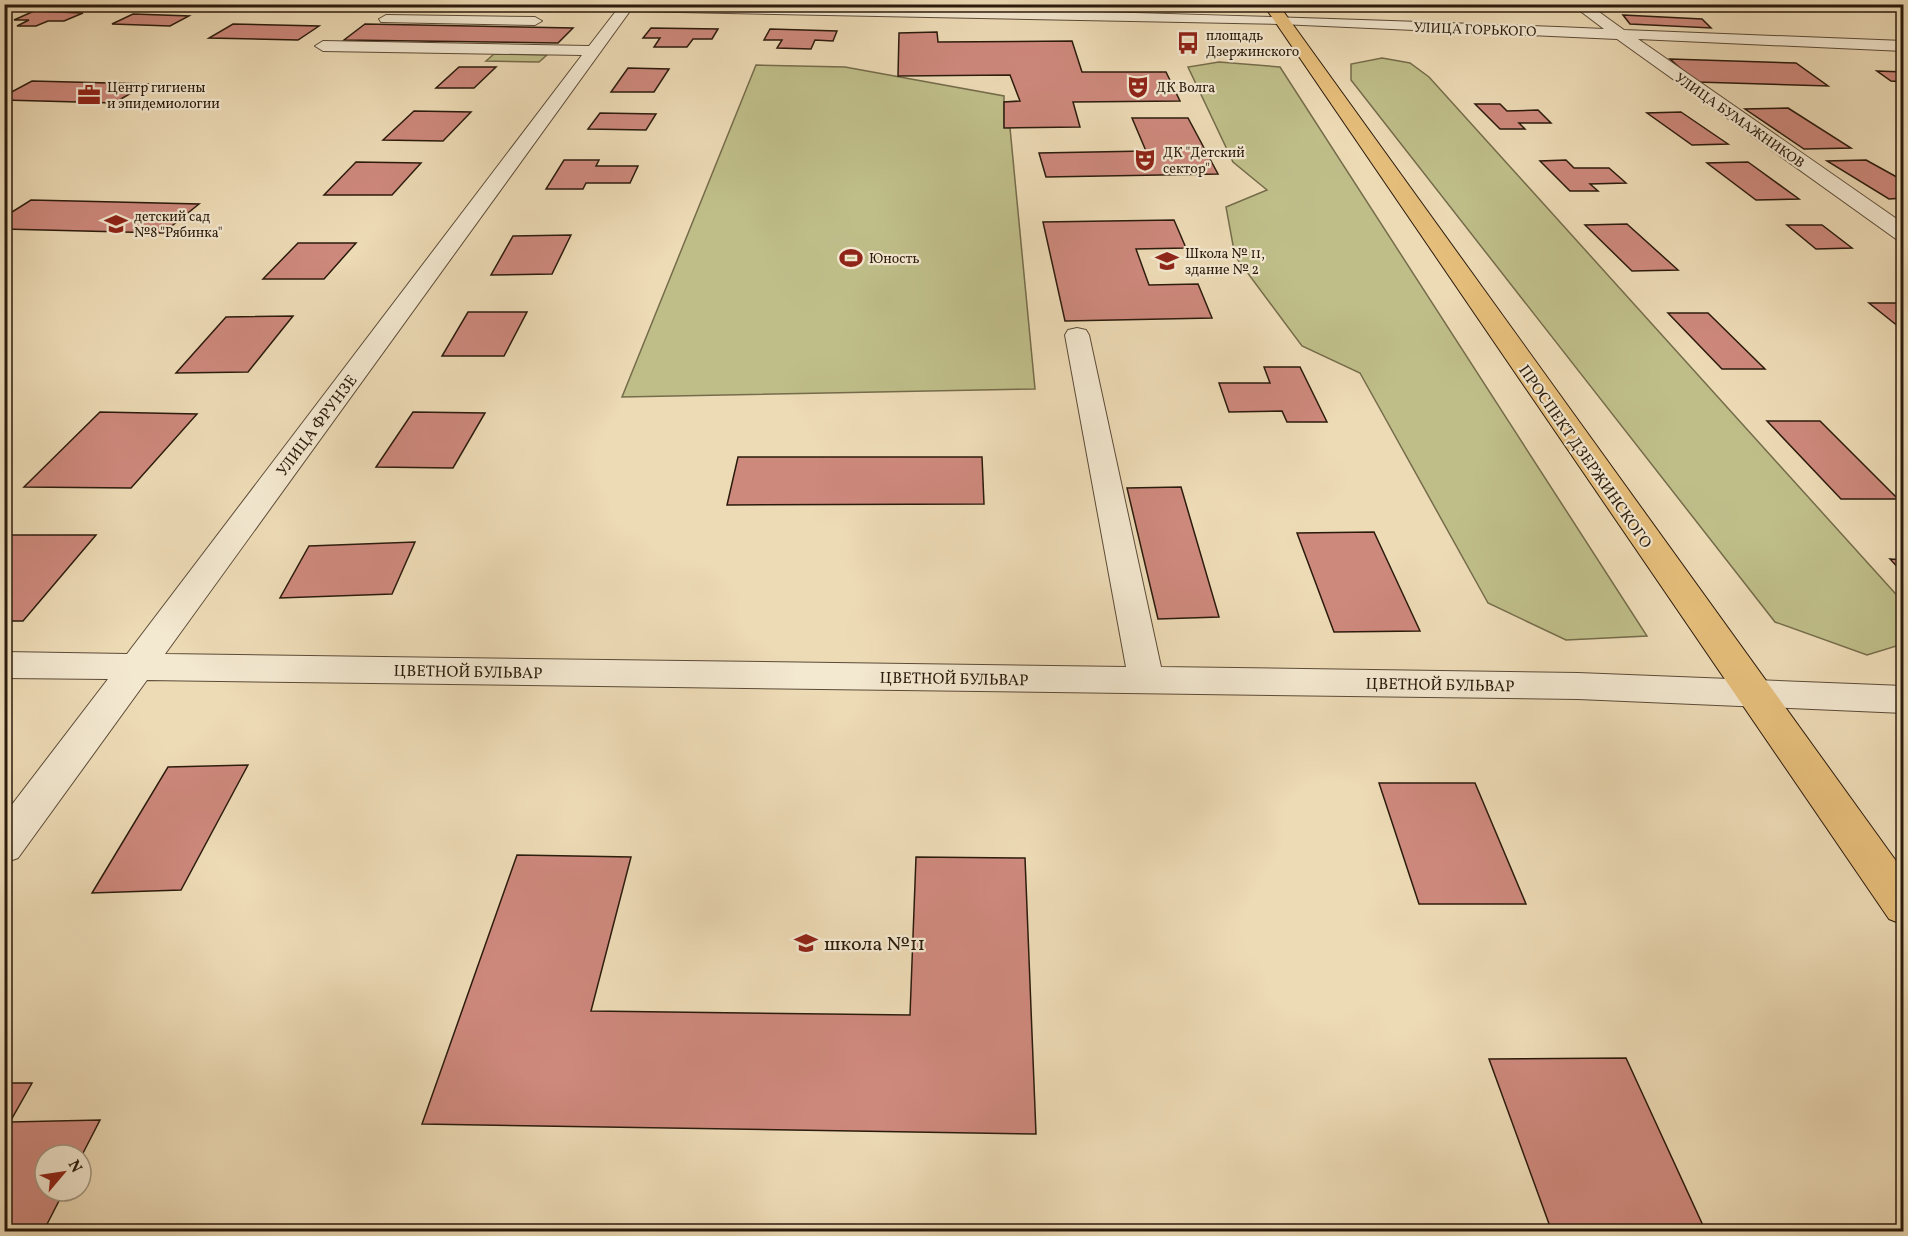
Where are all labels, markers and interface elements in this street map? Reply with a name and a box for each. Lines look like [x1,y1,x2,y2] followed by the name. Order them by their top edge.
[1413,19,1537,42] street label: УЛИЦА ГОРЬКОГО
[1206,27,1299,62] place label: площадь Дзержинского
[1175,30,1201,56] bus stop icon: площадь Дзержинского
[1671,69,1808,173] street label: УЛИЦА БУМАЖНИКОВ
[1125,74,1151,100] theatre icon: ДК Волга
[107,79,220,114] place label: Центр гигиены и эпидемиологии
[1156,79,1215,98] place label: ДК Волга
[76,82,102,108] office icon: Центр гигиены и эпидемиологии
[1163,144,1245,179] place label: ДК "Детский сектор"
[1132,147,1158,173] theatre icon: ДК "Детский сектор"
[134,208,223,243] place label: детский сад №8 "Рябинка"
[103,211,129,237] school or university icon: детский сад №8 "Рябинка"
[838,245,864,271] sports icon: Юность
[1185,245,1265,280] place label: Школа № 11, здание № 2
[1154,248,1180,274] school or university icon: Школа № 11, здание № 2
[869,250,920,269] place label: Юность
[1512,361,1656,554] street label: ПРОСПЕКТ ДЗЕРЖИНСКОГО
[272,371,363,481] street label: УЛИЦА ФРУНЗЕ
[393,661,542,685] street label: ЦВЕТНОЙ БУЛЬВАР
[879,668,1028,692] street label: ЦВЕТНОЙ БУЛЬВАР
[1365,674,1514,698] street label: ЦВЕТНОЙ БУЛЬВАР
[793,930,819,956] school or university icon: школа №11
[824,931,925,959] place label: школа №11
[33,1143,93,1203] north arrow
[62,1156,87,1177] text: N

